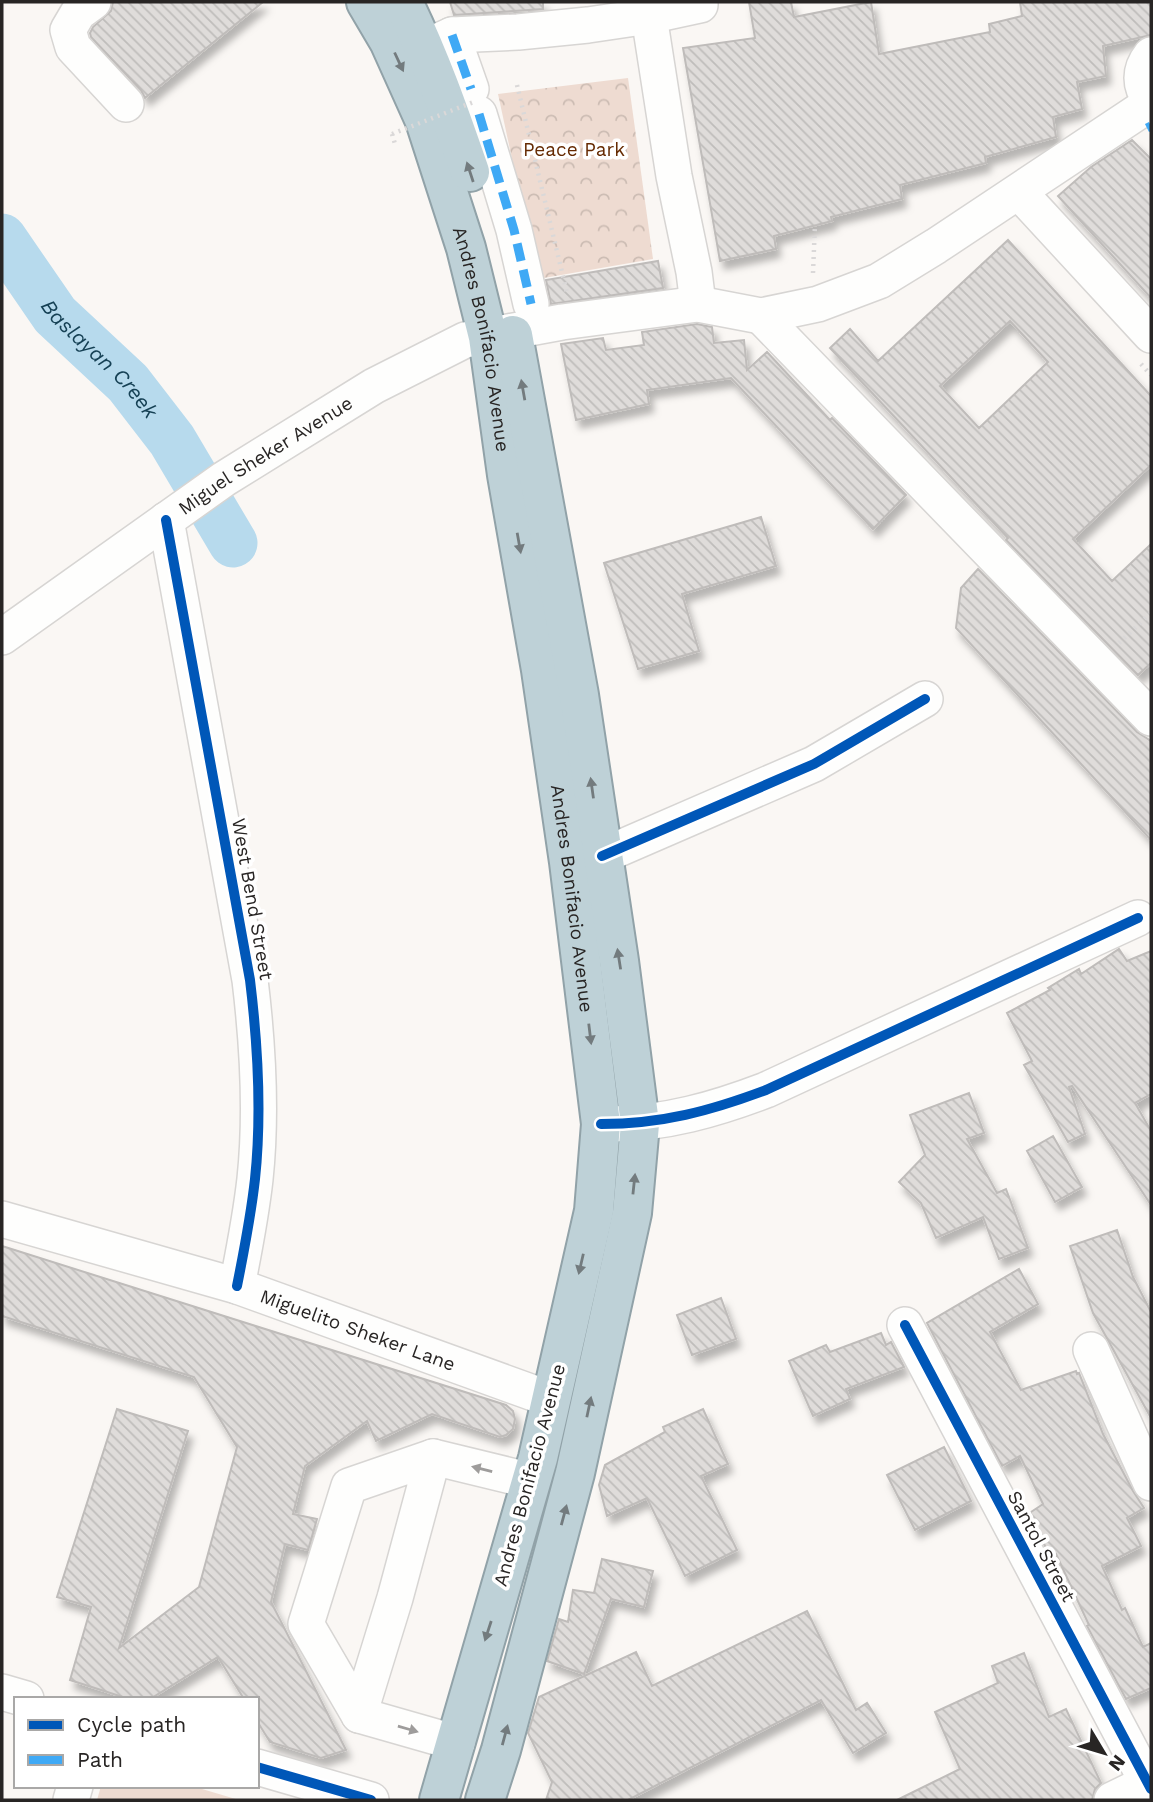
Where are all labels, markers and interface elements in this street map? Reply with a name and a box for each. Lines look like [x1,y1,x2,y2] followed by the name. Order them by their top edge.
[394,51,405,72] one-way arrow
[523,138,625,161] park label: Peace Park
[464,161,474,182] one-way arrow
[448,223,515,453] street label: Andres Bonifacio Avenue
[36,294,164,424] water label: Baslayan Creek
[517,379,528,401] one-way arrow
[174,391,357,520] street label: Miguel Sheker Avenue
[514,532,525,554] one-way arrow
[586,777,597,799] one-way arrow
[546,783,598,1014] street label: Andres Bonifacio Avenue
[227,816,278,982] street label: West Bend Street
[613,948,624,970] one-way arrow
[585,1023,596,1045] one-way arrow
[629,1173,640,1195] one-way arrow
[576,1253,587,1275] one-way arrow
[257,1284,459,1376] street label: Miguelito Sheker Lane
[489,1361,570,1589] street label: Andres Bonifacio Avenue
[584,1395,595,1417] one-way arrow
[471,1463,493,1474] one-way arrow
[1003,1487,1080,1606] street label: Santol Street
[559,1504,569,1525] one-way arrow
[482,1620,493,1641] one-way arrow
[14,1697,259,1788] legend
[77,1712,186,1737] text: Cycle path
[1069,1718,1139,1788] north arrow
[398,1724,419,1734] one-way arrow
[500,1724,511,1746] one-way arrow
[77,1747,123,1772] text: Path
[1104,1751,1130,1776] text: N

